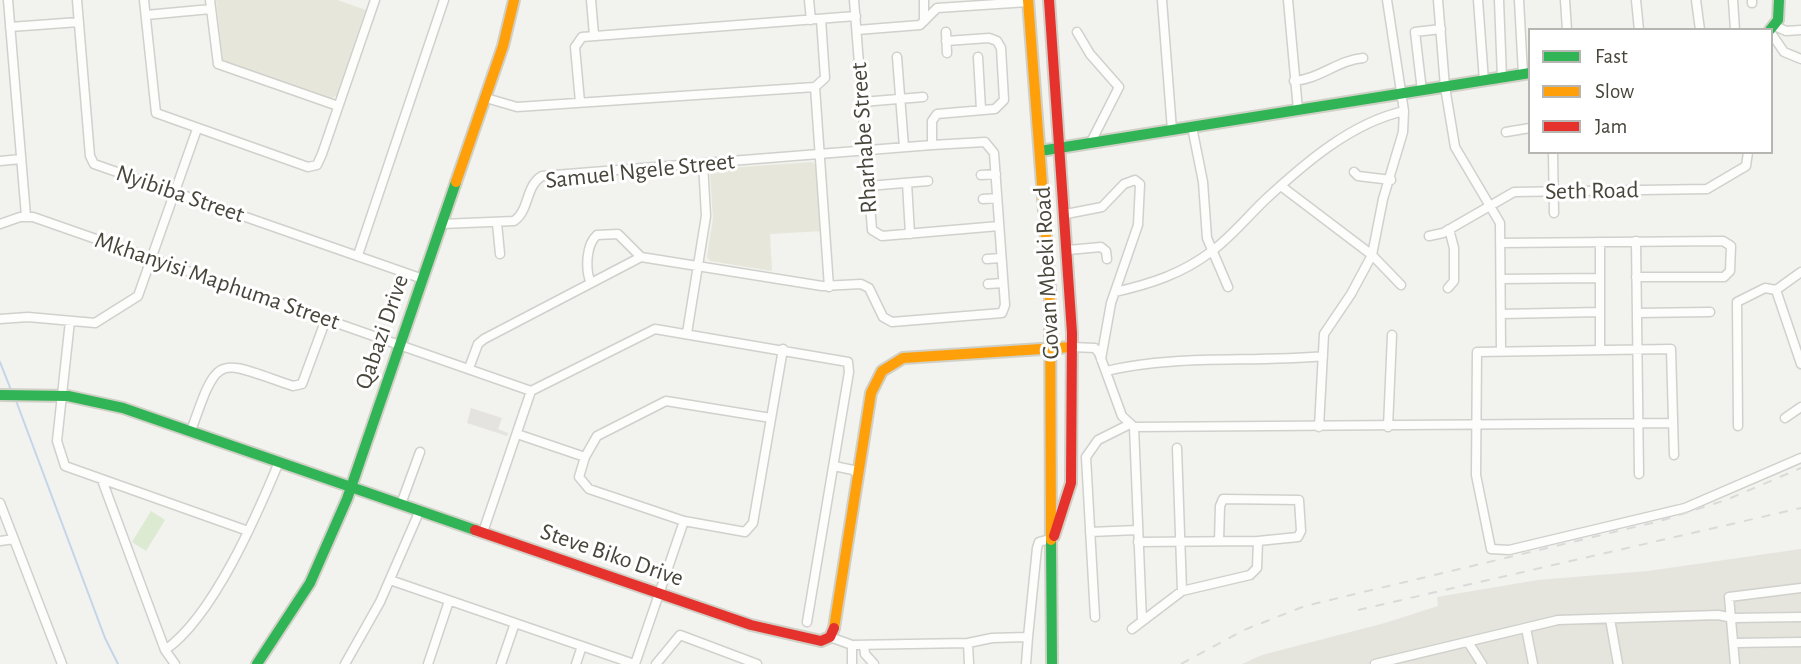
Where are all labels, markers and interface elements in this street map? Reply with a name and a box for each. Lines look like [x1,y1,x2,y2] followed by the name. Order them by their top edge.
[1528,28,1773,154] legend
[1595,46,1628,67] text: Fast
[844,61,884,215] street label: Rharhabe Street
[1595,81,1634,102] text: Slow
[1595,116,1627,137] text: Jam
[544,147,736,195] street label: Samuel Ngele Street
[112,159,248,229] street label: Nyibiba Street
[1545,176,1639,206] street label: Seth Road
[1028,186,1066,360] street label: Govan Mbeki Road
[91,226,343,336] street label: Mkhanyisi Maphuma Street
[349,271,415,393] street label: Qabazi Drive
[537,517,687,593] street label: Steve Biko Drive

